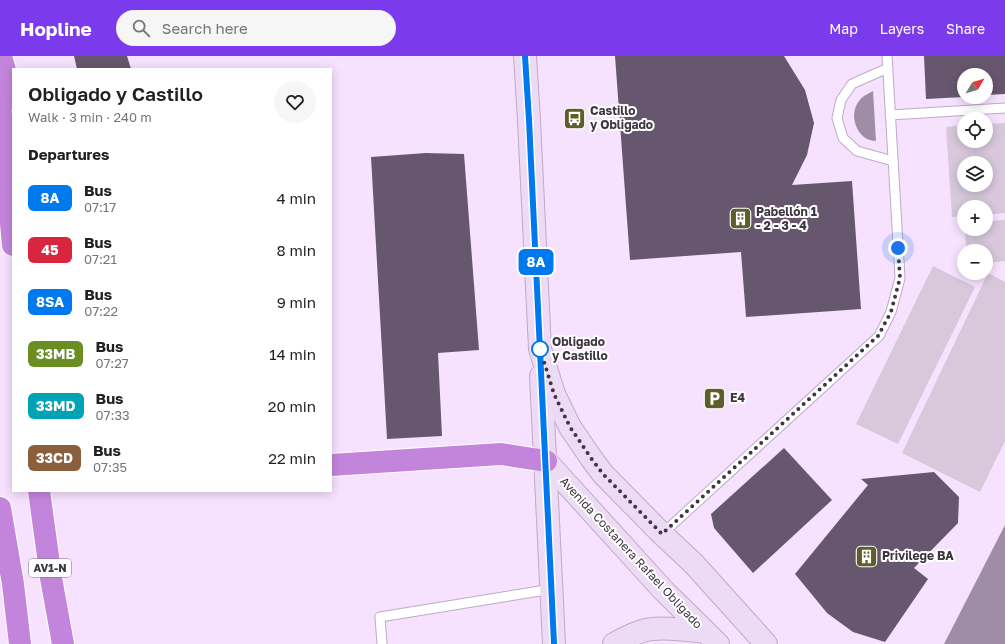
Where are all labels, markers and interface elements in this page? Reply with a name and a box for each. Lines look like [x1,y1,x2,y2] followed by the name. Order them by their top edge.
[116,10,396,46] search box
[20,17,92,40] text: Hopline
[130,17,152,39] icon: search
[162,19,248,37] text: Search here
[829,20,858,37] text: Map
[880,20,924,37] text: Layers
[946,20,985,37] text: Share
[957,68,993,104] north arrow
[957,68,993,280] map controls
[274,81,316,123] button: heart
[28,82,203,105] text: Obligado y Castillo
[590,103,653,132] place label: Castillo y Obligado
[562,105,588,131] bus stop icon: Castillo y Obligado
[28,109,152,125] text: Walk · 3 min · 240 m
[957,112,993,148] button: locate
[28,145,109,163] text: Departures
[957,156,993,192] button: layers
[84,181,112,199] text: Bus
[41,189,59,206] text: 8A
[277,189,316,207] text: 4 min
[84,199,116,215] text: 07:17
[957,200,993,236] button: +
[756,204,817,233] place label: Pabellón 1 - 2 - 3 - 4
[728,206,754,232] building icon: Pabellón 1 - 2 - 3 - 4
[84,233,112,251] text: Bus
[888,238,908,258] your location
[41,241,59,258] text: 45
[277,241,316,259] text: 8 min
[957,244,993,280] button: −
[518,249,554,275] line badge: 8A
[84,251,117,267] text: 07:21
[527,253,545,270] text: 8A
[84,285,112,303] text: Bus
[36,293,64,310] text: 8SA
[277,293,316,311] text: 9 min
[84,303,118,319] text: 07:22
[552,334,608,363] place label: Obligado y Castillo
[95,337,123,355] text: Bus
[531,340,549,358] marker: Obligado y Castillo
[36,345,75,362] text: 33MB
[269,345,316,363] text: 14 min
[95,355,129,371] text: 07:27
[701,385,727,411] parking icon: E4
[96,389,123,407] text: Bus
[730,390,745,405] place label: E4
[36,397,76,414] text: 33MD
[268,397,316,415] text: 20 min
[96,407,130,423] text: 07:33
[93,441,121,459] text: Bus
[36,449,73,466] text: 33CD
[268,449,316,467] text: 22 min
[93,459,127,475] text: 07:35
[557,474,706,632] street label: Avenida Costanera Rafael Obligado
[854,543,880,569] building icon: Privilege BA
[882,548,954,563] place label: Privilege BA
[29,559,71,577] road number: AV1-N

